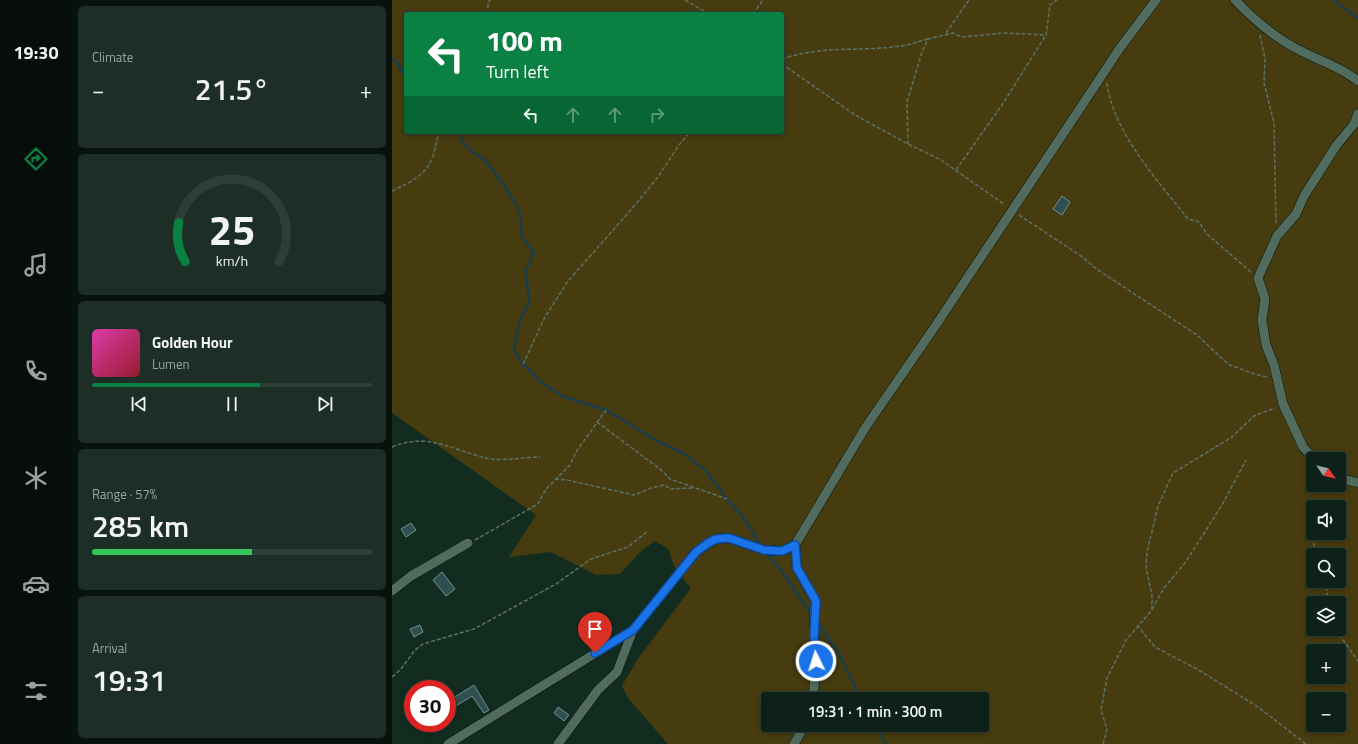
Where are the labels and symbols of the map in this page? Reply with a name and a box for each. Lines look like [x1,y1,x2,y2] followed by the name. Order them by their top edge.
[1306,452,1346,492] north arrow
[578,612,612,653] pin
[795,640,837,682] position arrow
[404,680,456,732] speed limit sign: 30

